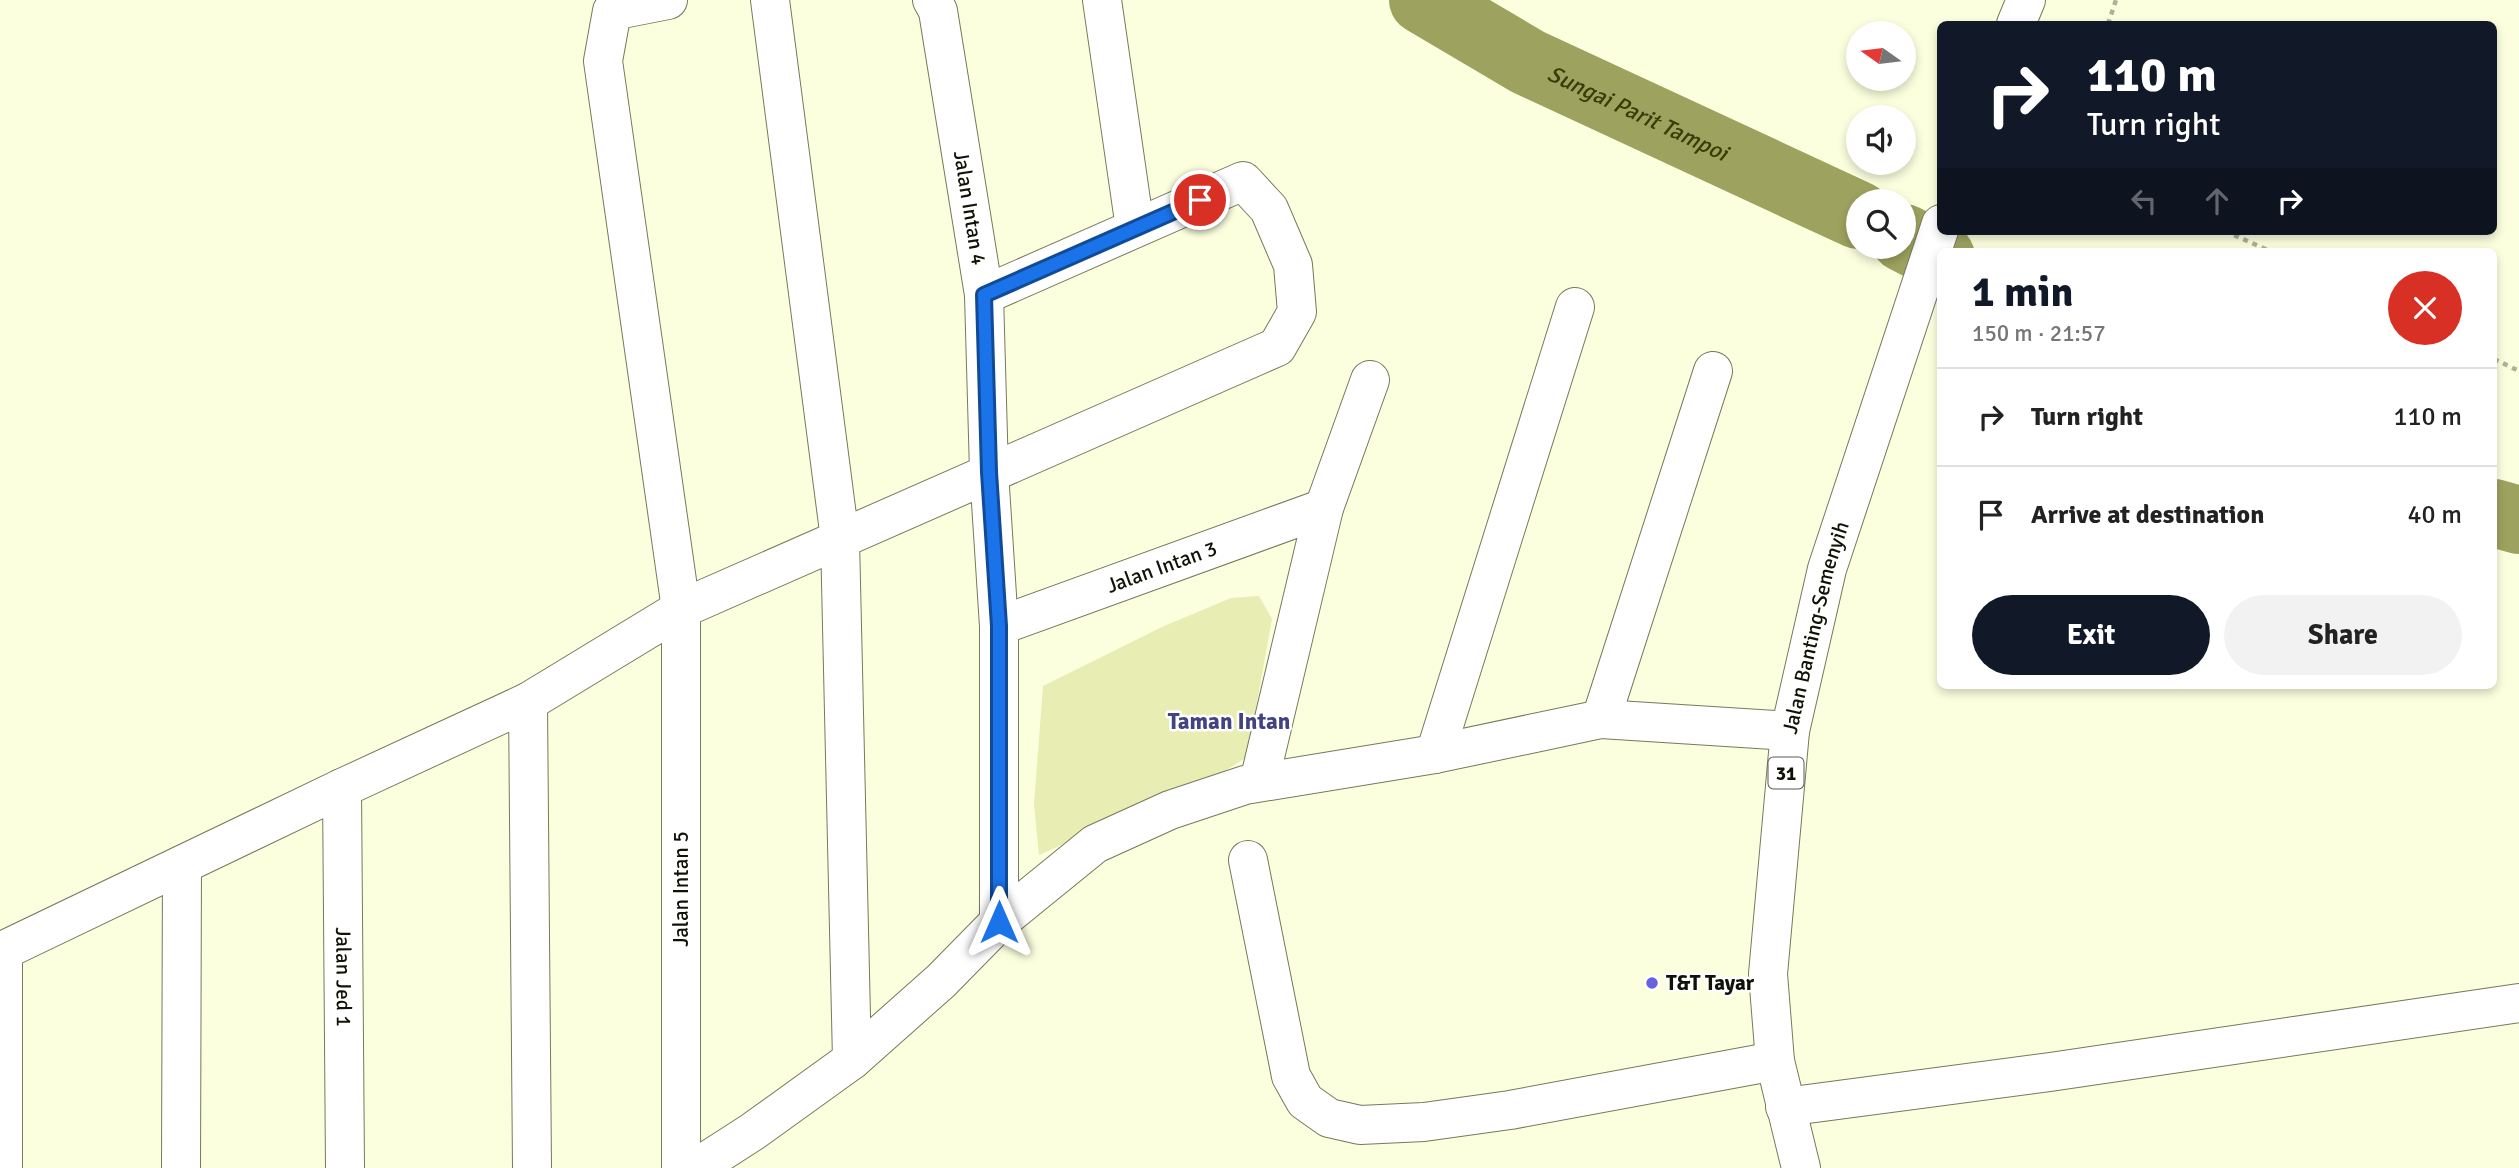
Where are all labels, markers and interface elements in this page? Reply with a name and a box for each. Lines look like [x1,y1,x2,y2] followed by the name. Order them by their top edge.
[1846,21,1916,91] north arrow
[1846,21,1916,259] map controls
[2087,45,2217,105] text: 110 m
[1972,49,2063,140] icon: right
[1543,59,1735,169] water label: Sungai Parit Tampoi
[1846,105,1916,175] button: sound
[2087,105,2220,144] text: Turn right
[948,149,992,267] street label: Jalan Intan 4
[1170,170,1230,230] pin
[1181,181,1219,219] icon: arrive
[2125,182,2163,220] icon: left
[2198,182,2236,220] icon: ahead
[2271,182,2309,220] icon: right
[1846,189,1916,259] button: search
[1972,267,2073,318] text: 1 min
[2388,271,2462,345] button: close
[1972,319,2106,348] text: 150 m · 21:57
[1972,398,2010,436] icon: right
[2031,401,2143,433] text: Turn right
[2393,401,2462,433] text: 110 m
[1972,496,2010,534] icon: arrive
[2031,499,2264,531] text: Arrive at destination
[2407,499,2462,531] text: 40 m
[1777,518,1855,736] street label: Jalan Banting-Semenyih
[1103,535,1220,599] street label: Jalan Intan 3
[1972,595,2210,675] button: Exit
[2224,595,2462,675] button: Share
[1168,707,1290,736] district label: Taman Intan
[1768,758,1803,788] road number: 31
[668,831,694,947] street label: Jalan Intan 5
[962,885,1036,959] position arrow
[330,927,357,1027] street label: Jalan Jed 1
[1666,970,1755,996] place label: T&T Tayar
[1644,975,1660,991] marker: T&T Tayar

